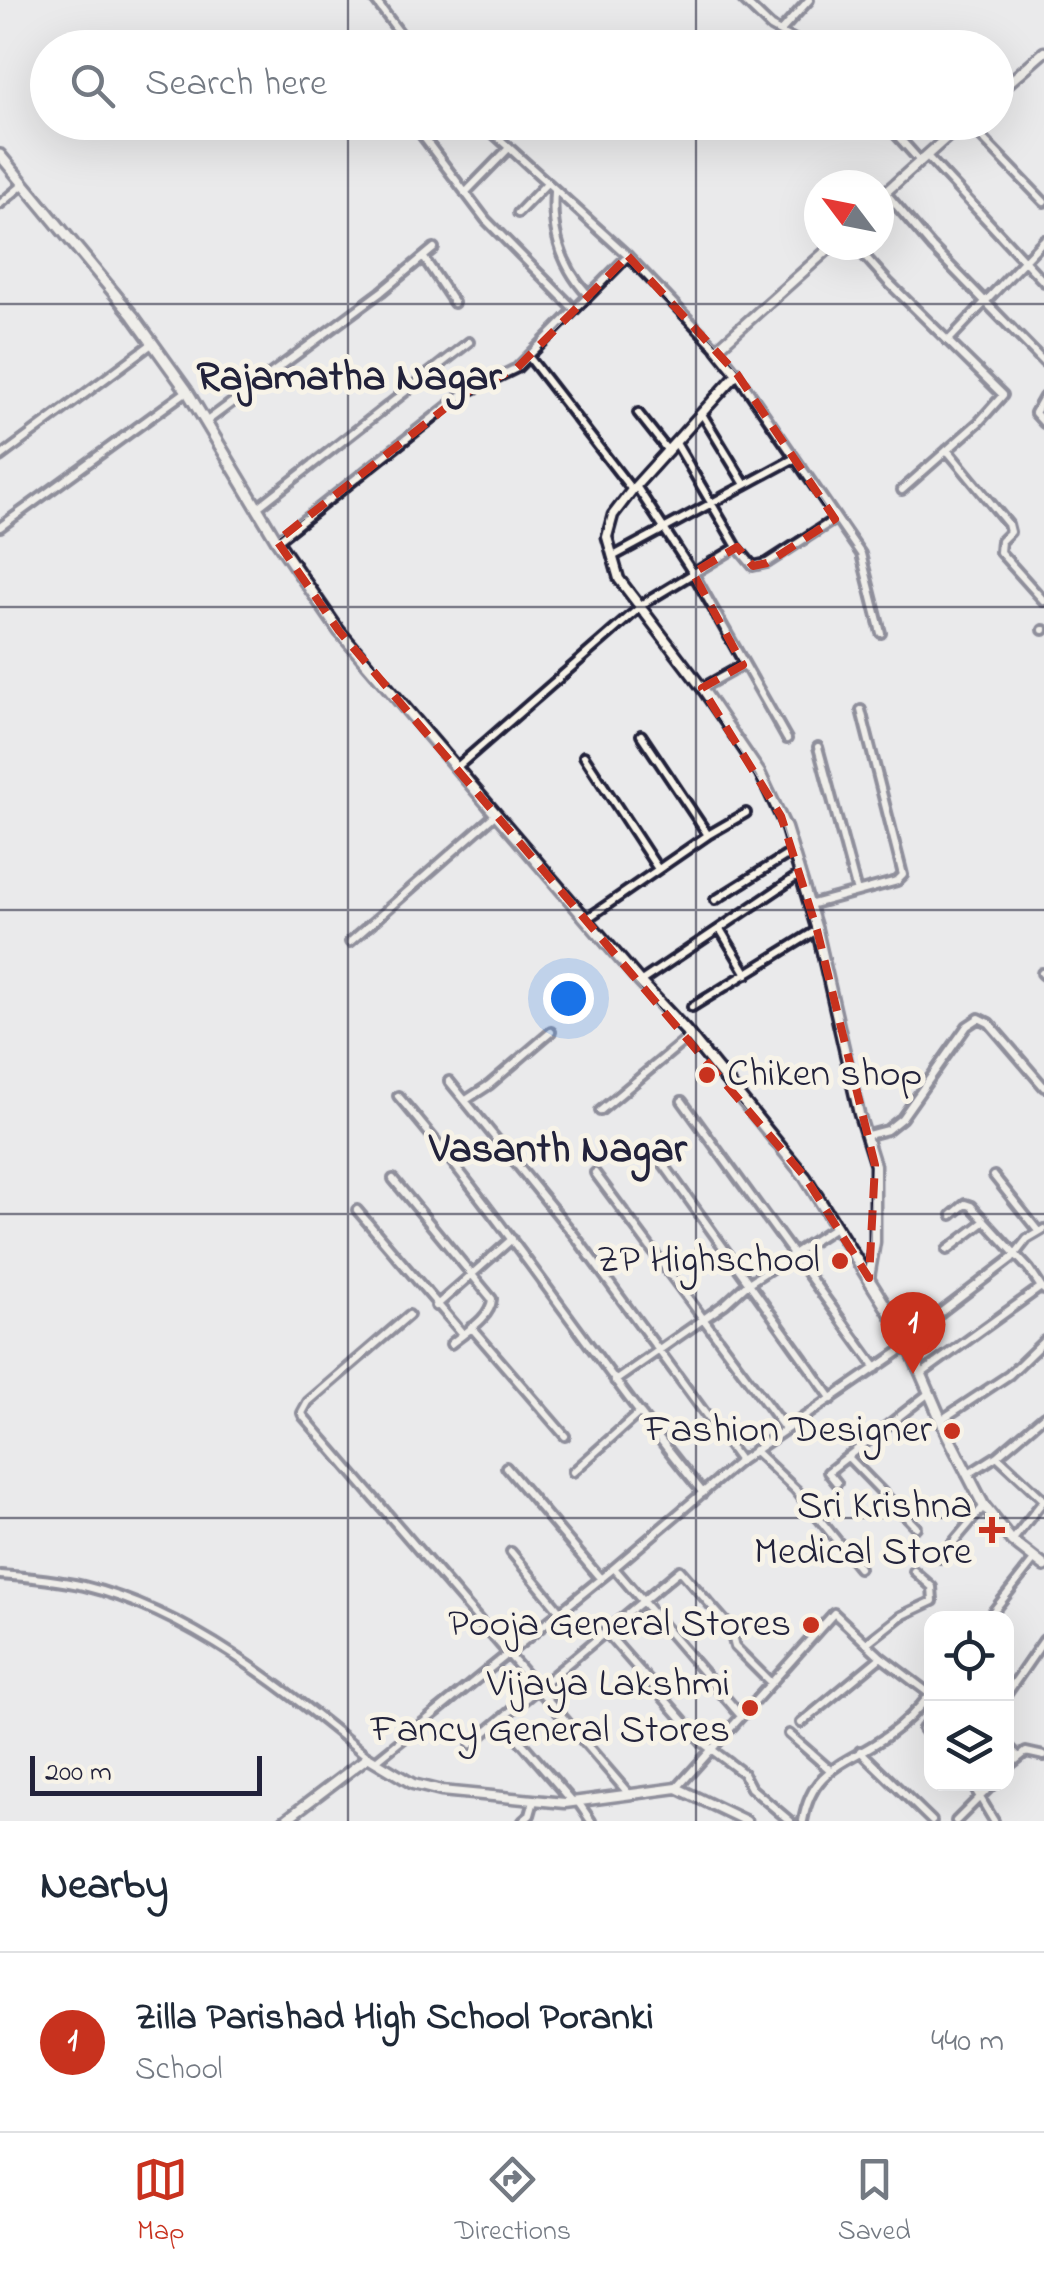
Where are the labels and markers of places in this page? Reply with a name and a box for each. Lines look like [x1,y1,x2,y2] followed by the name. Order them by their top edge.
[727,1046,922,1105] place label: Chiken shop
[696,1064,718,1086] marker: Chiken shop
[596,1232,820,1291] place label: ZP Highschool
[829,1250,851,1272] marker: ZP Highschool
[880,1292,946,1374] pin: 1
[644,1402,933,1461] place label: Fashion Designer
[941,1420,963,1442] marker: Fashion Designer
[754,1478,972,1583] place label: Sri Krishna Medical Store
[981,1519,1003,1541] marker: Sri Krishna Medical Store
[448,1596,791,1655] place label: Pooja General Stores
[800,1614,822,1636] marker: Pooja General Stores
[370,1656,730,1761] place label: Vijaya Lakshmi Fancy General Stores
[739,1697,761,1719] marker: Vijaya Lakshmi Fancy General Stores

